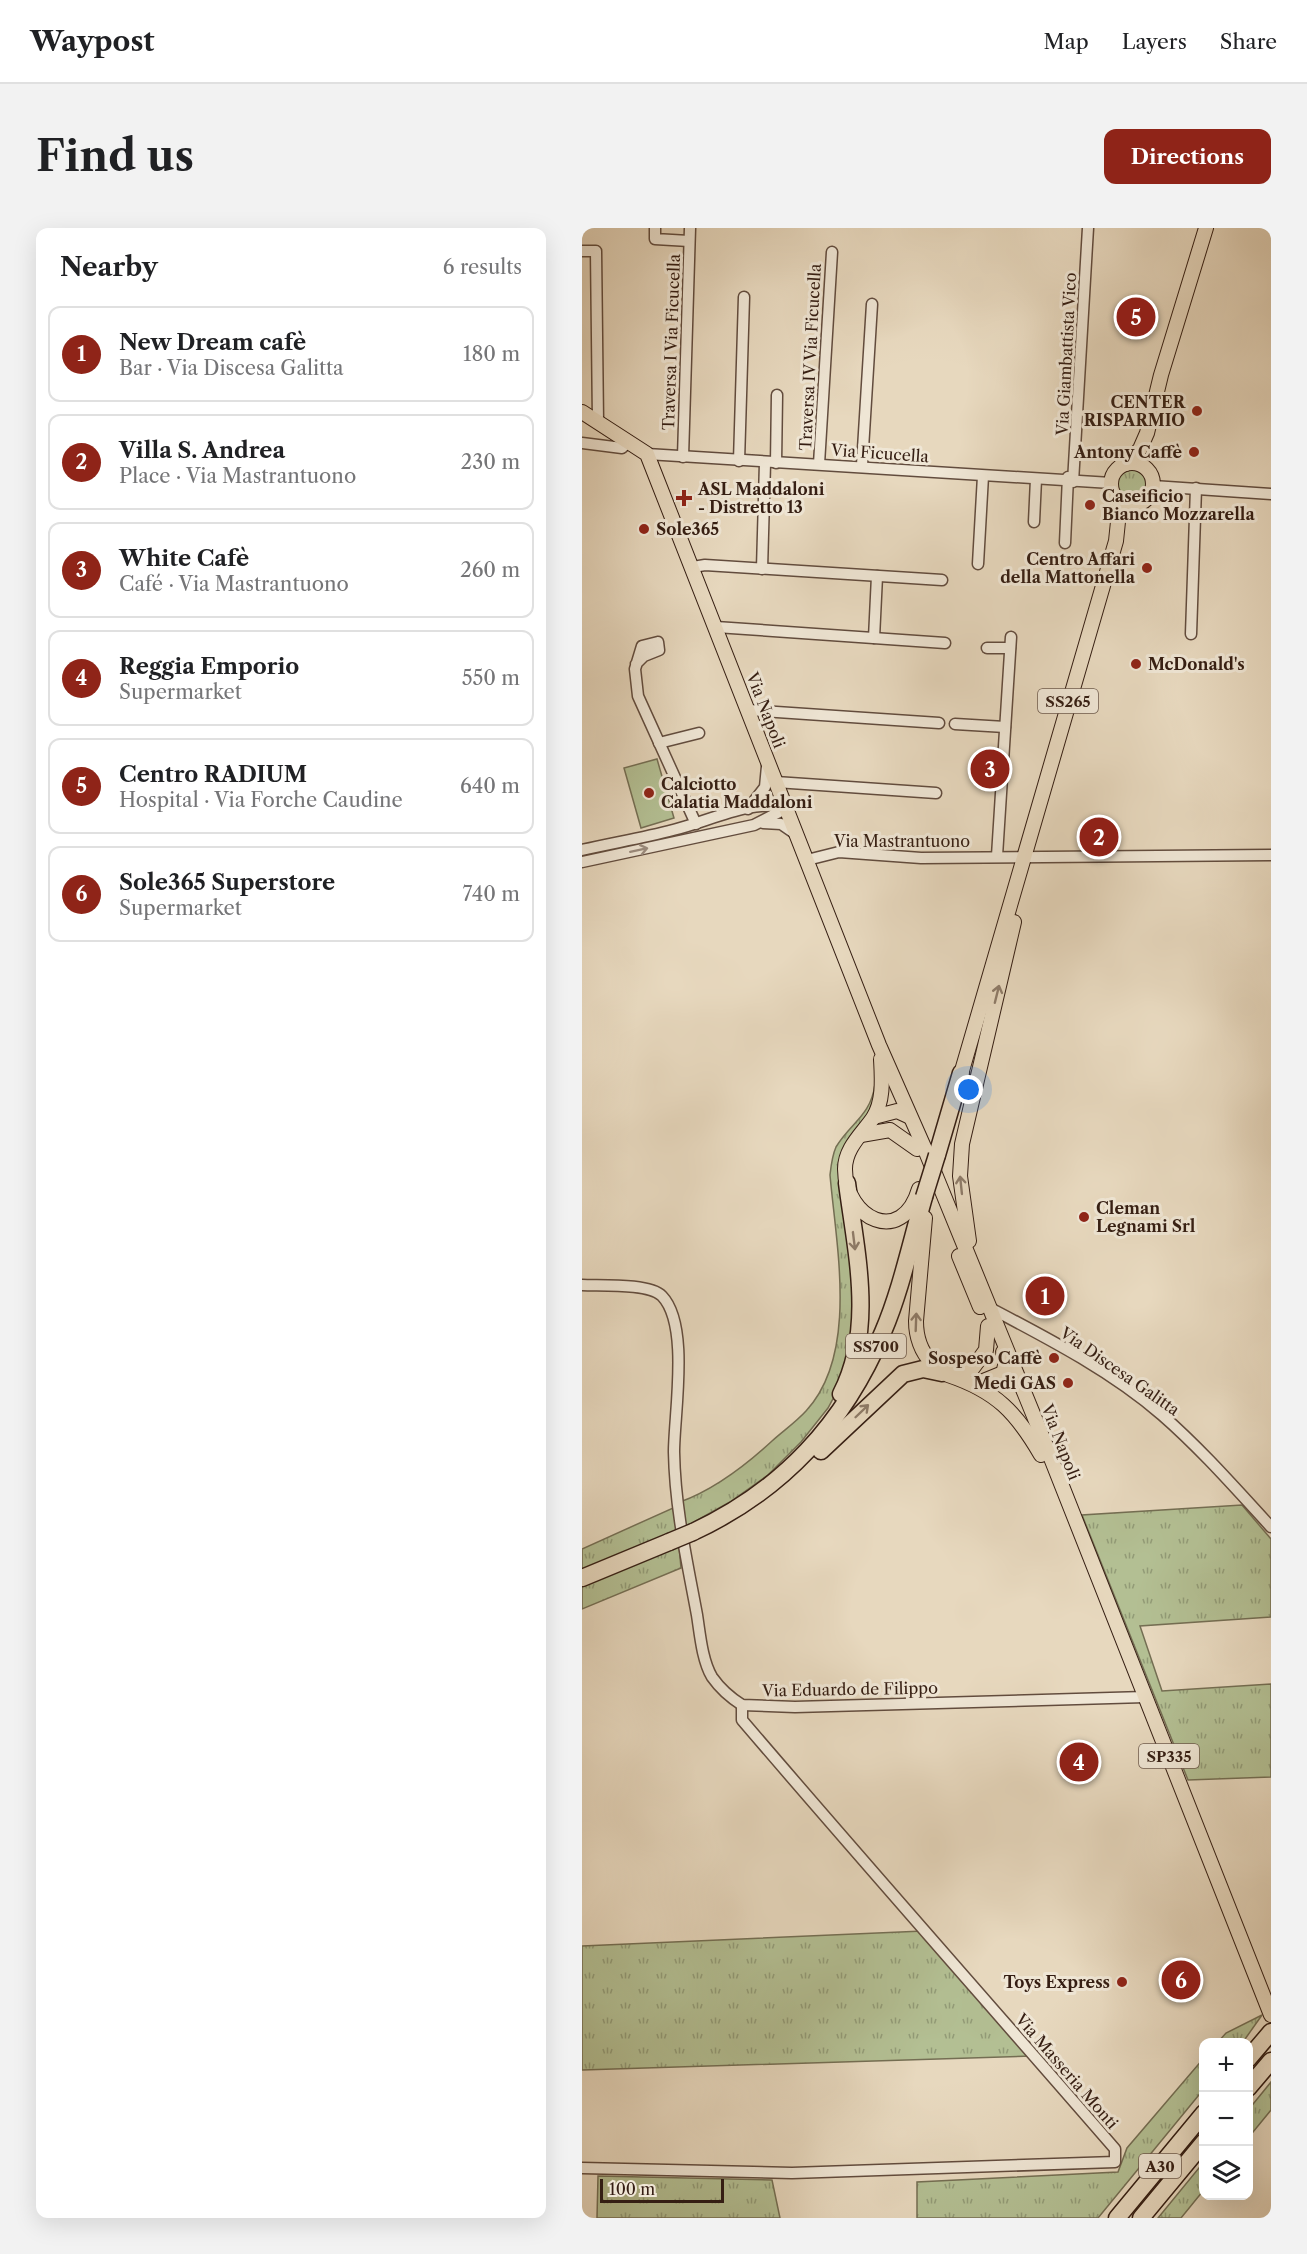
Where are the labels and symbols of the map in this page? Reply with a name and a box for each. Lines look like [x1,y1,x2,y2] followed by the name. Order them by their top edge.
[658,253,684,431] street label: Traversa I Via Ficucella
[795,262,825,451] street label: Traversa IV Via Ficucella
[1052,272,1080,437] street label: Via Giambattista Vico
[1116,294,1156,340] pin: 5
[1084,392,1186,430] place label: CENTER RISPARMIO
[1190,404,1204,418] marker: CENTER RISPARMIO
[830,440,930,466] street label: Via Ficucella
[1073,442,1182,462] place label: Antony Caffè
[1187,445,1201,459] marker: Antony Caffè
[697,479,825,517] place label: ASL Maddaloni - Distretto 13
[1102,486,1255,524] place label: Caseificio Bianco Mozzarella
[675,489,693,507] marker: ASL Maddaloni - Distretto 13
[1083,498,1097,512] marker: Caseificio Bianco Mozzarella
[656,519,719,539] place label: Sole365
[637,522,651,536] marker: Sole365
[1000,549,1136,587] place label: Centro Affari della Mattonella
[1140,561,1154,575] marker: Centro Affari della Mattonella
[1148,654,1245,674] place label: McDonald's
[1129,657,1143,671] marker: McDonald's
[742,668,790,751] street label: Via Napoli
[1038,689,1098,713] road number: SS265
[970,746,1010,792] pin: 3
[661,774,813,812] place label: Calciotto Calatia Maddaloni
[642,786,656,800] marker: Calciotto Calatia Maddaloni
[1080,814,1118,860] pin: 2
[833,831,970,851] street label: Via Mastrantuono
[629,844,649,855] one-way arrow
[991,985,1003,1004] one-way arrow
[954,1075,983,1104] your location
[956,1176,967,1196] one-way arrow
[1096,1198,1196,1236] place label: Cleman Legnami Srl
[1077,1210,1091,1224] marker: Cleman Legnami Srl
[849,1231,860,1251] one-way arrow
[1026,1274,1064,1318] pin: 1
[911,1313,922,1333] one-way arrow
[1056,1322,1184,1420] street label: Via Discesa Galitta
[846,1334,906,1358] road number: SS700
[928,1348,1042,1368] place label: Sospeso Caffè
[1047,1351,1061,1365] marker: Sospeso Caffè
[974,1373,1056,1393] place label: Medi GAS
[1061,1376,1075,1390] marker: Medi GAS
[1037,1400,1085,1483] street label: Via Napoli
[854,1404,869,1418] one-way arrow
[761,1677,938,1701] street label: Via Eduardo de Filippo
[1060,1740,1098,1784] pin: 4
[1139,1744,1199,1768] road number: SP335
[1162,1958,1200,2002] pin: 6
[1003,1972,1110,1992] place label: Toys Express
[1115,1975,1129,1989] marker: Toys Express
[1011,2008,1123,2133] street label: Via Masseria Monti
[1139,2154,1181,2178] road number: A30
[600,2176,724,2204] scale bar

